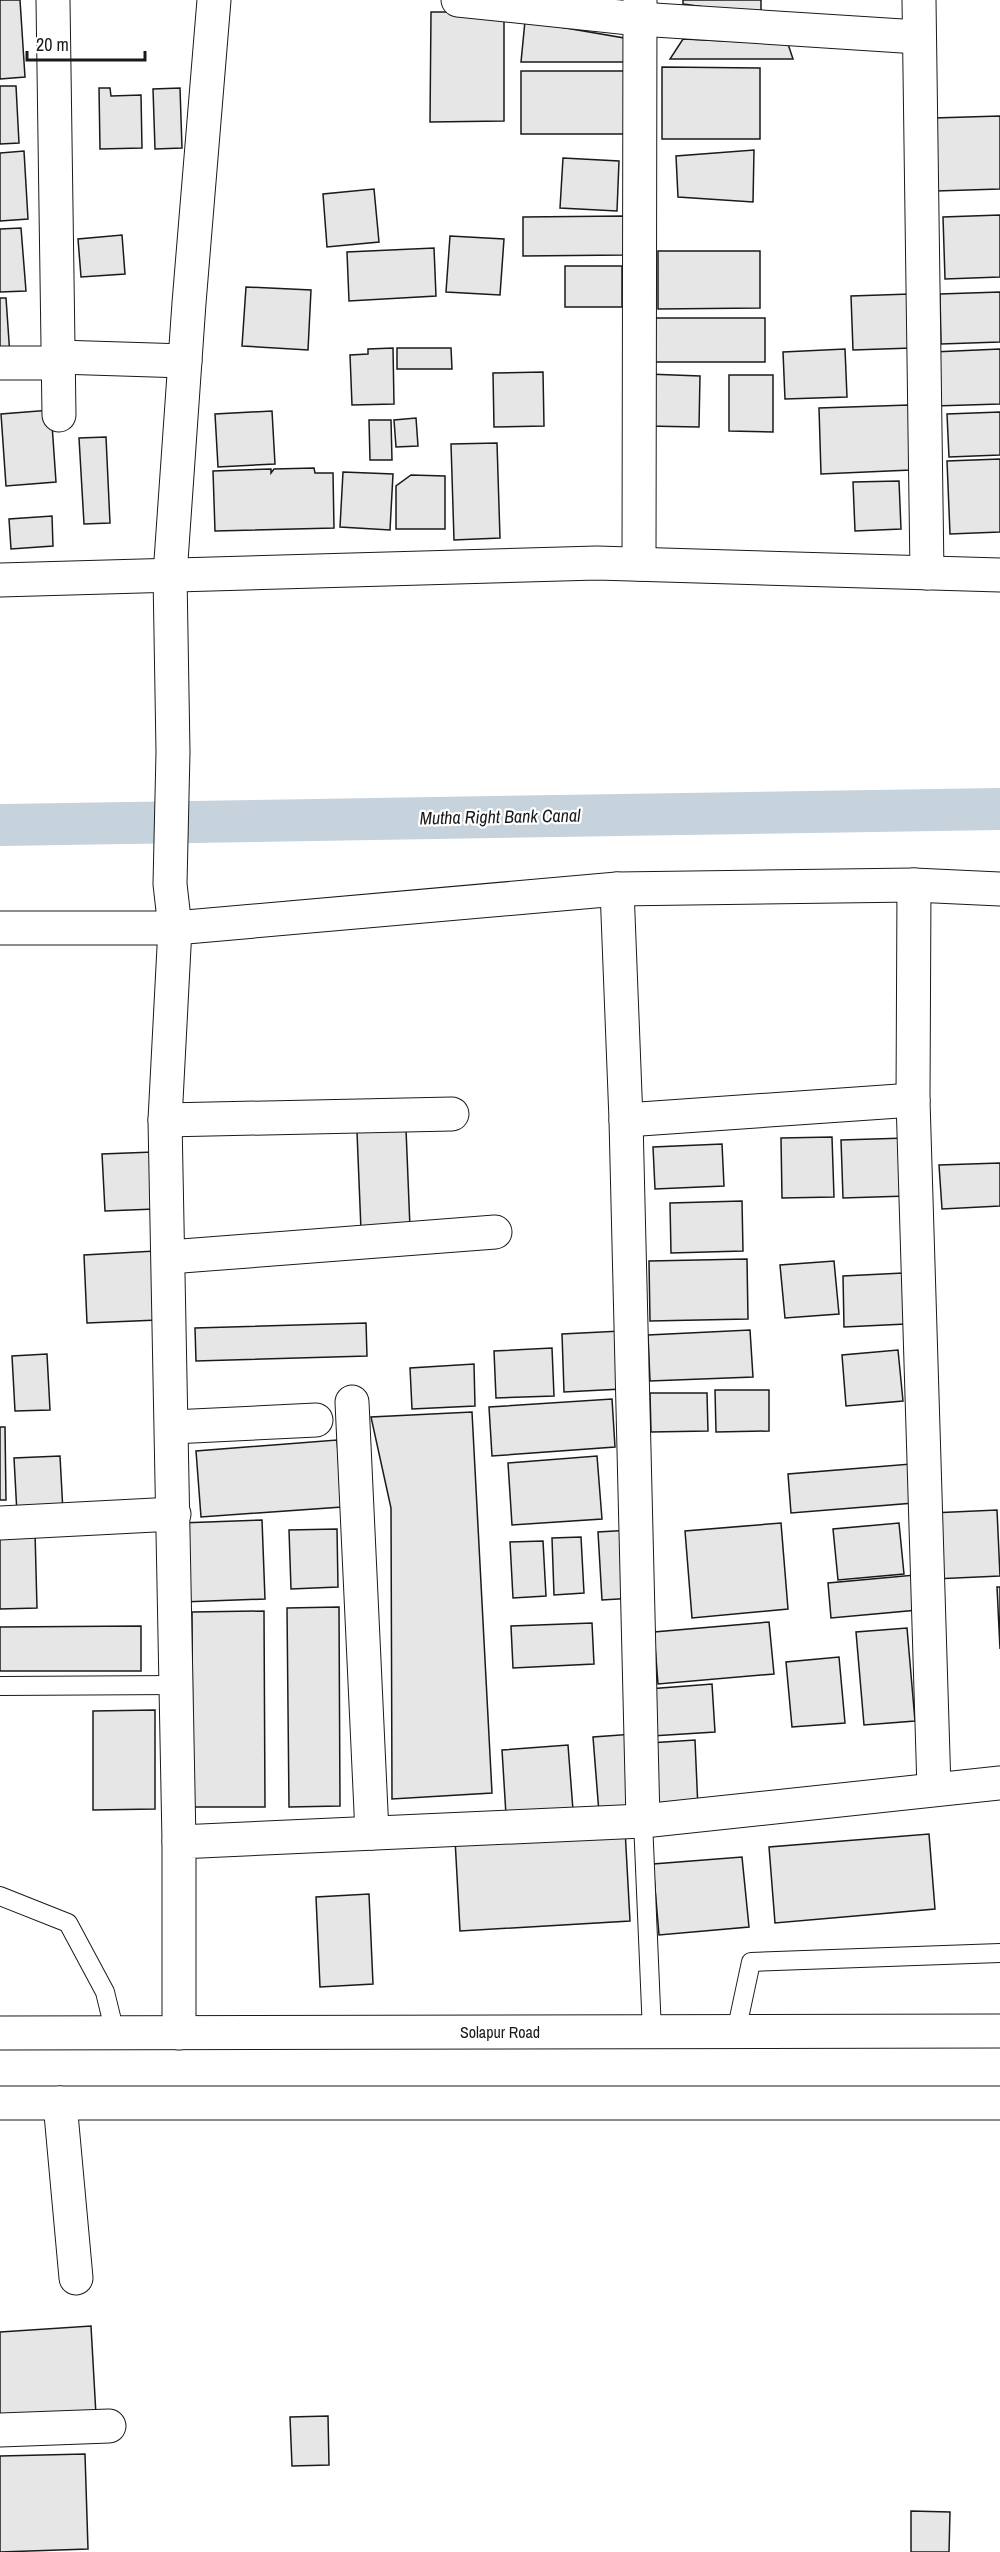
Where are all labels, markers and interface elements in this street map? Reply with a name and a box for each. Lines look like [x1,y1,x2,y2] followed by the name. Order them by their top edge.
[27,24,146,62] scale bar
[36,32,69,57] text: 20 m
[419,803,581,830] water label: Mutha Right Bank Canal
[460,2021,540,2043] street label: Solapur Road

